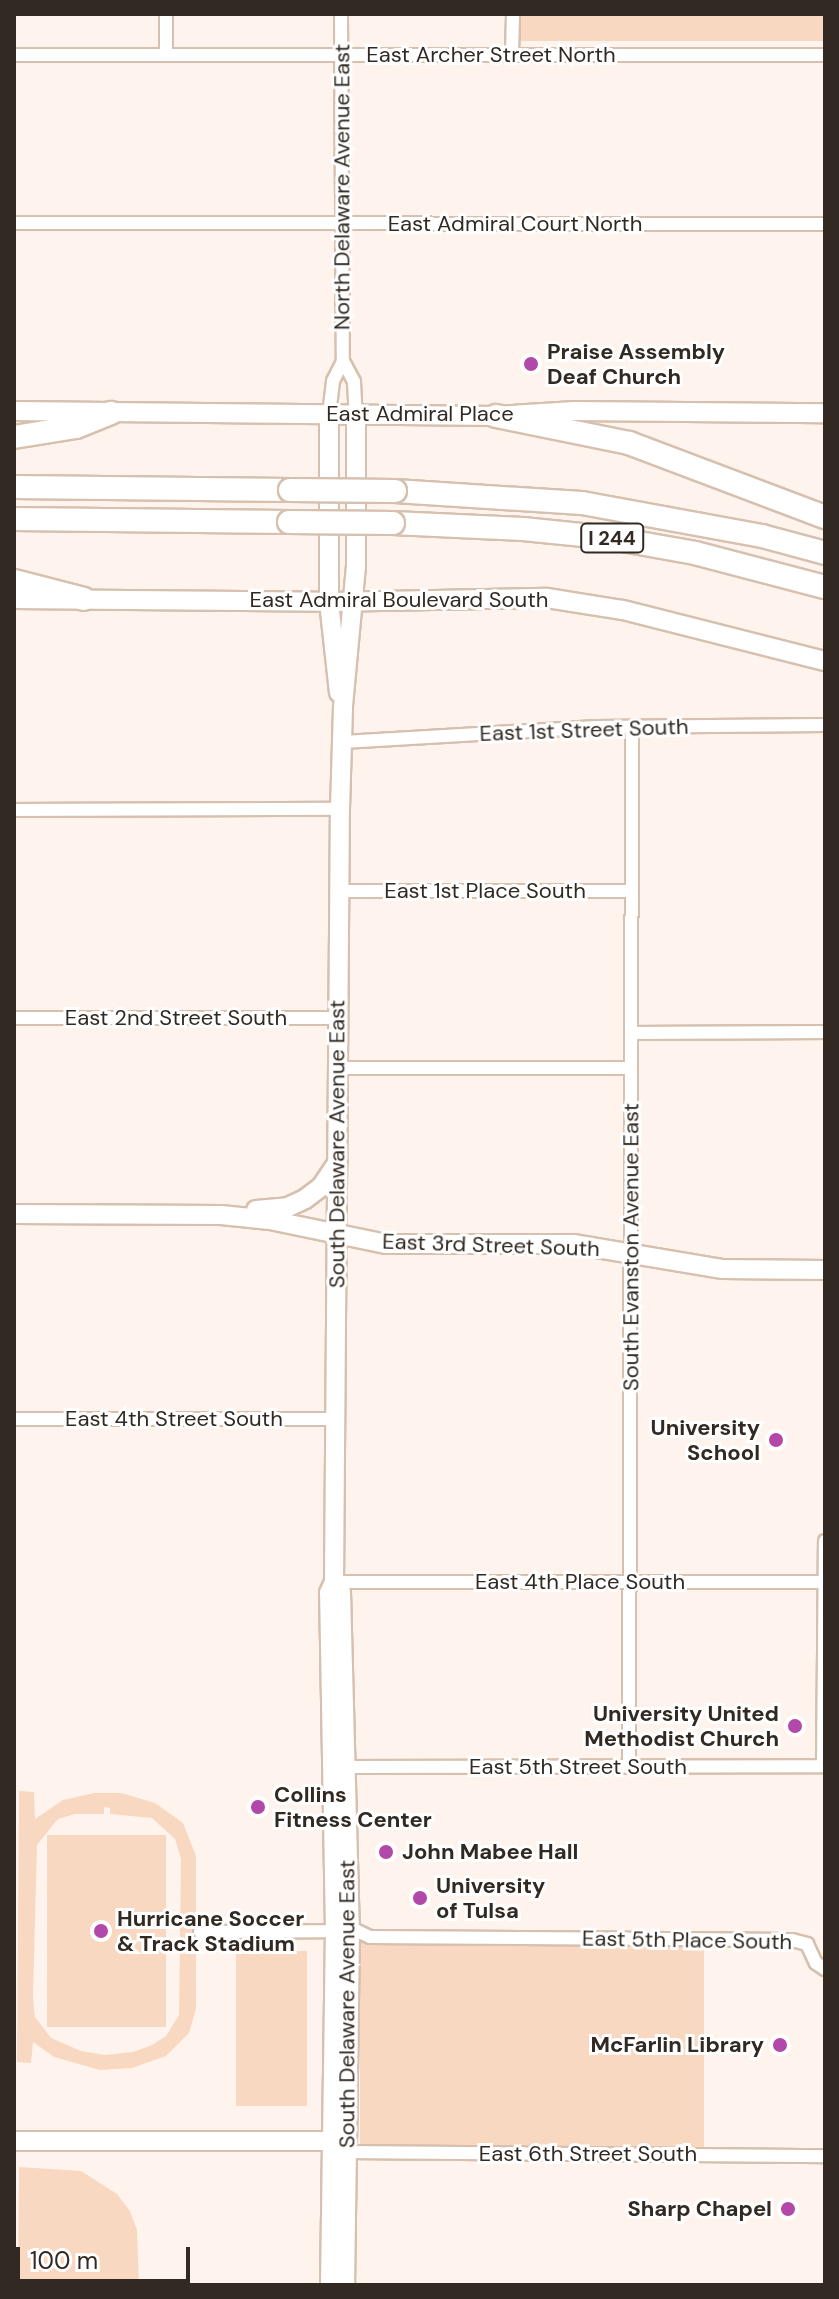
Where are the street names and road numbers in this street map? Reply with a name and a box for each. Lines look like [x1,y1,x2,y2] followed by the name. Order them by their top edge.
[366,42,616,68] street label: East Archer Street North
[329,44,355,330] street label: North Delaware Avenue East
[388,211,642,237] street label: East Admiral Court North
[326,401,514,427] street label: East Admiral Place
[580,522,644,554] road number: I 244
[250,587,548,613] street label: East Admiral Boulevard South
[479,713,689,747] street label: East 1st Street South
[384,878,586,904] street label: East 1st Place South
[324,1000,350,1288] street label: South Delaware Avenue East
[65,1005,287,1031] street label: East 2nd Street South
[618,1103,644,1391] street label: South Evanston Avenue East
[382,1228,600,1262] street label: East 3rd Street South
[65,1406,283,1432] street label: East 4th Street South
[475,1569,685,1595] street label: East 4th Place South
[469,1754,687,1780] street label: East 5th Street South
[334,1860,360,2148] street label: South Delaware Avenue East
[582,1925,792,1955] street label: East 5th Place South
[479,2141,697,2167] street label: East 6th Street South

